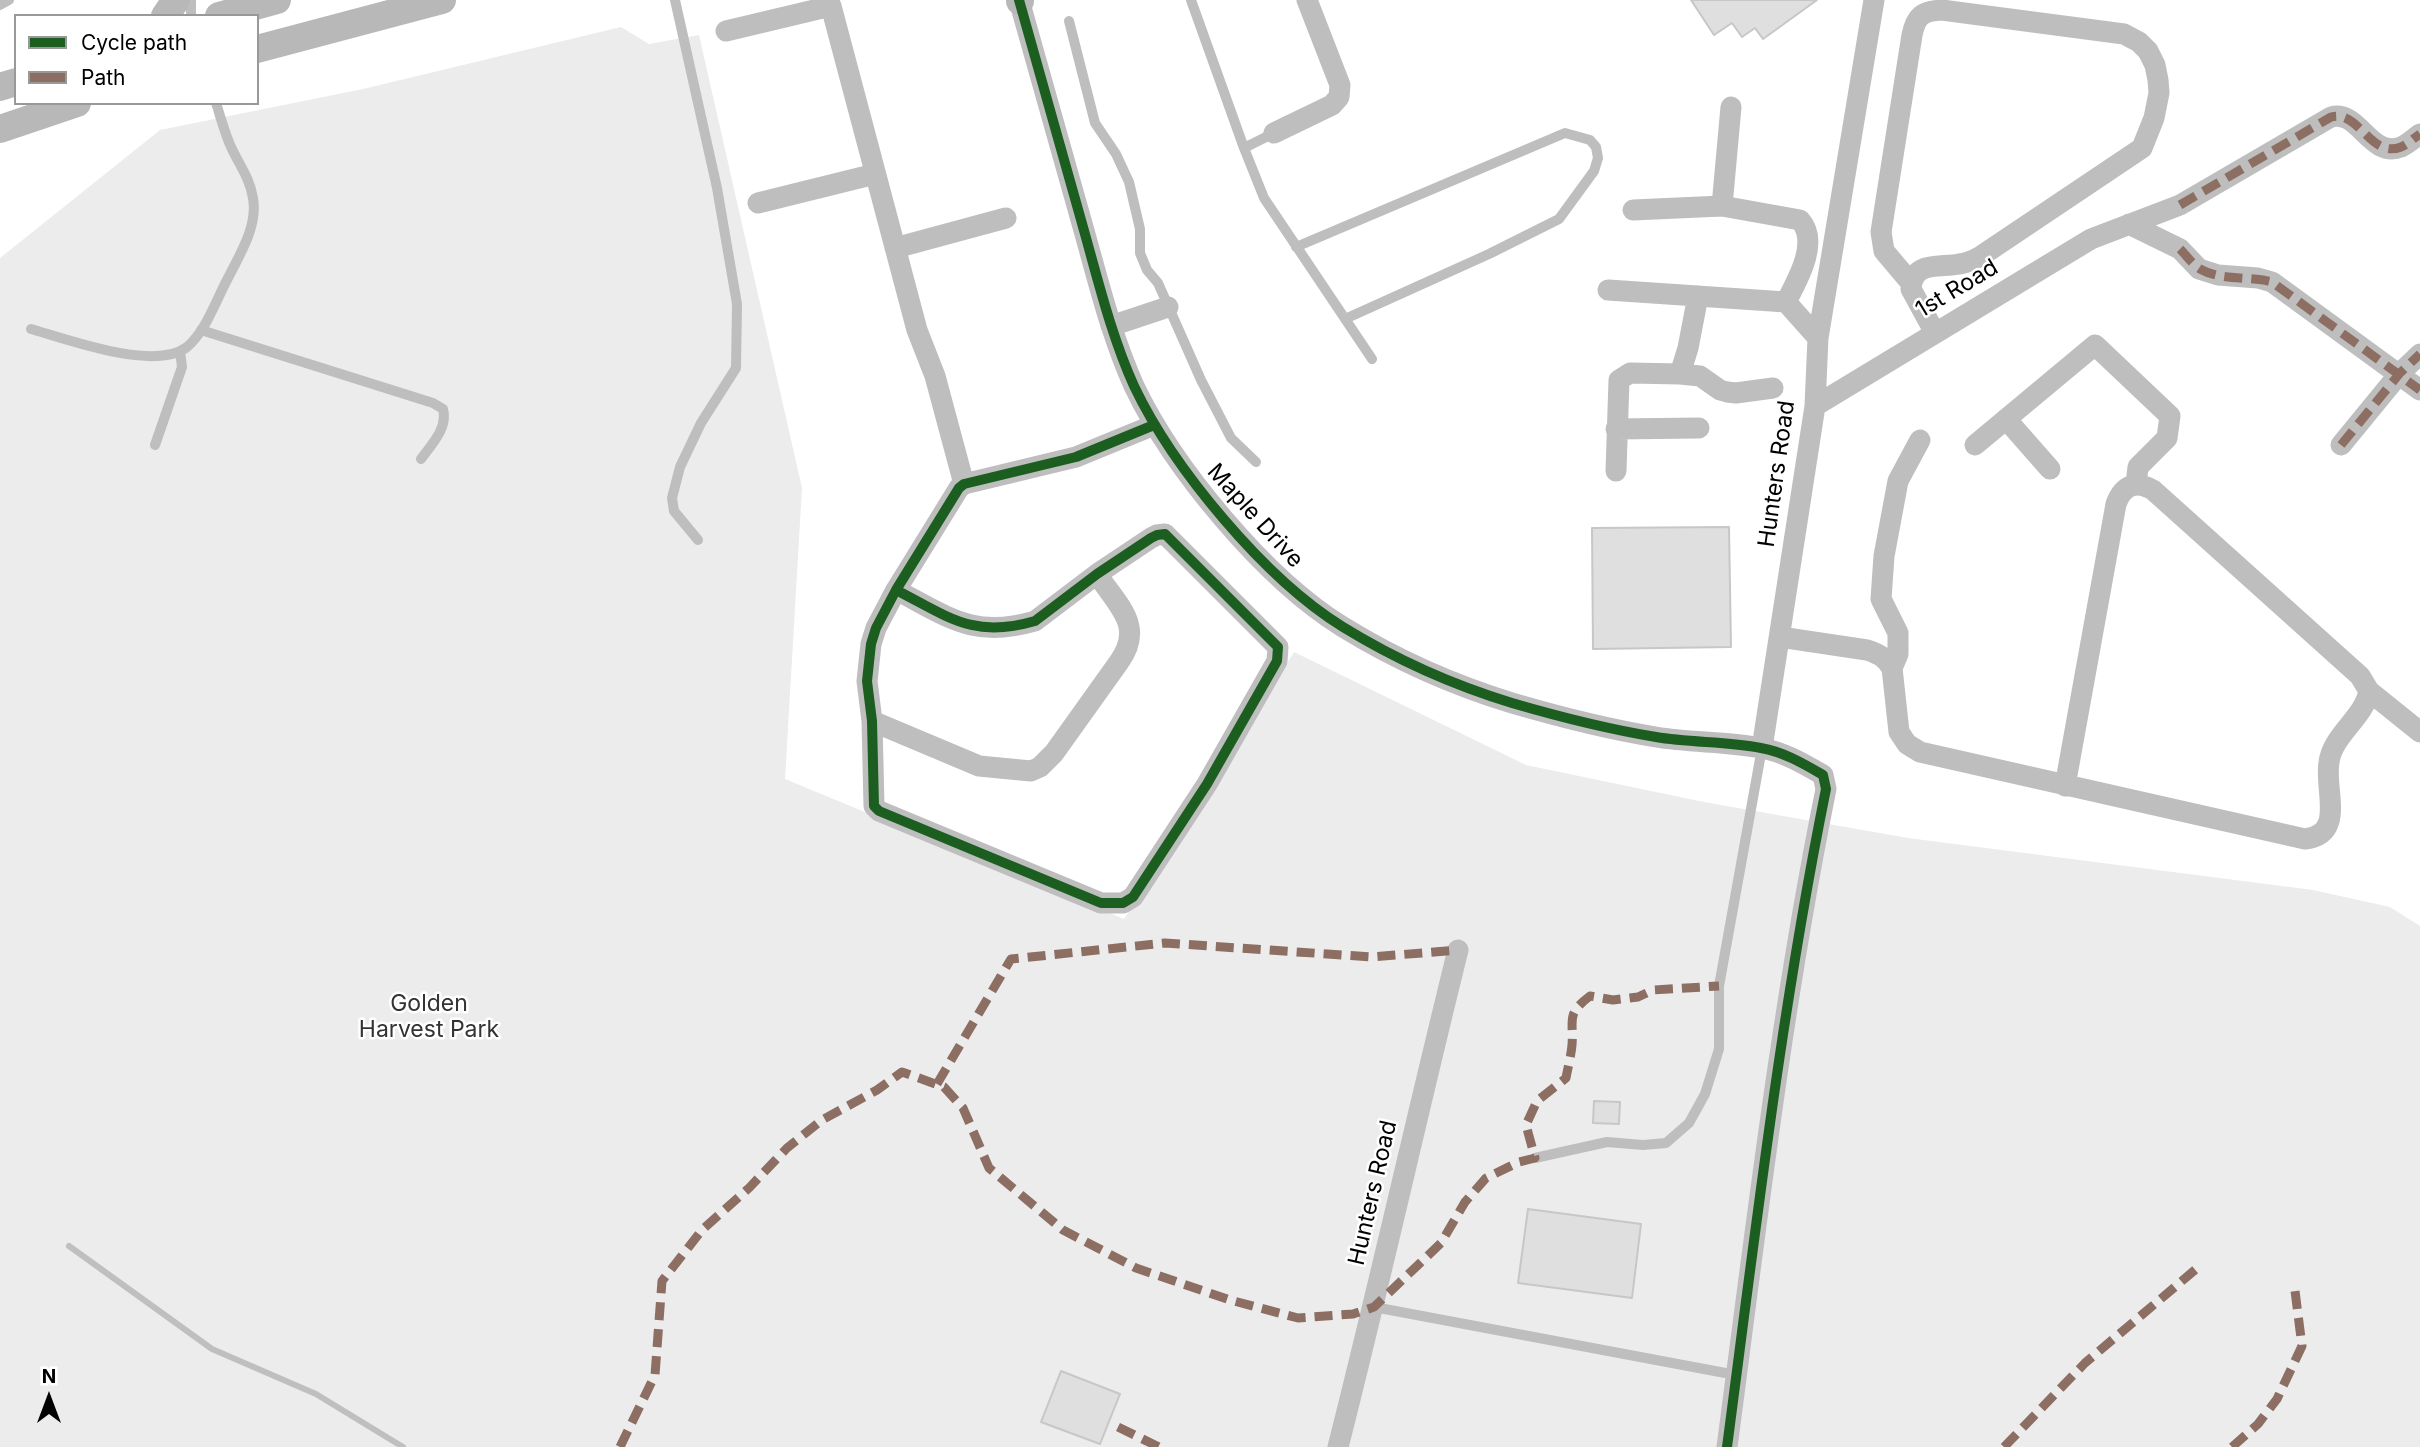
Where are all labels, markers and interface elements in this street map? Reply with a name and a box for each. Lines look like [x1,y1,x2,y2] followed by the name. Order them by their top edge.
[14,14,259,105] legend
[81,30,187,55] text: Cycle path
[81,65,126,90] text: Path
[1911,254,2003,324] street label: 1st Road
[1753,399,1801,549] street label: Hunters Road
[1201,458,1309,574] street label: Maple Drive
[359,990,499,1044] park label: Golden Harvest Park
[1343,1118,1403,1268] street label: Hunters Road
[14,1363,84,1433] north arrow
[42,1365,56,1388] text: N

